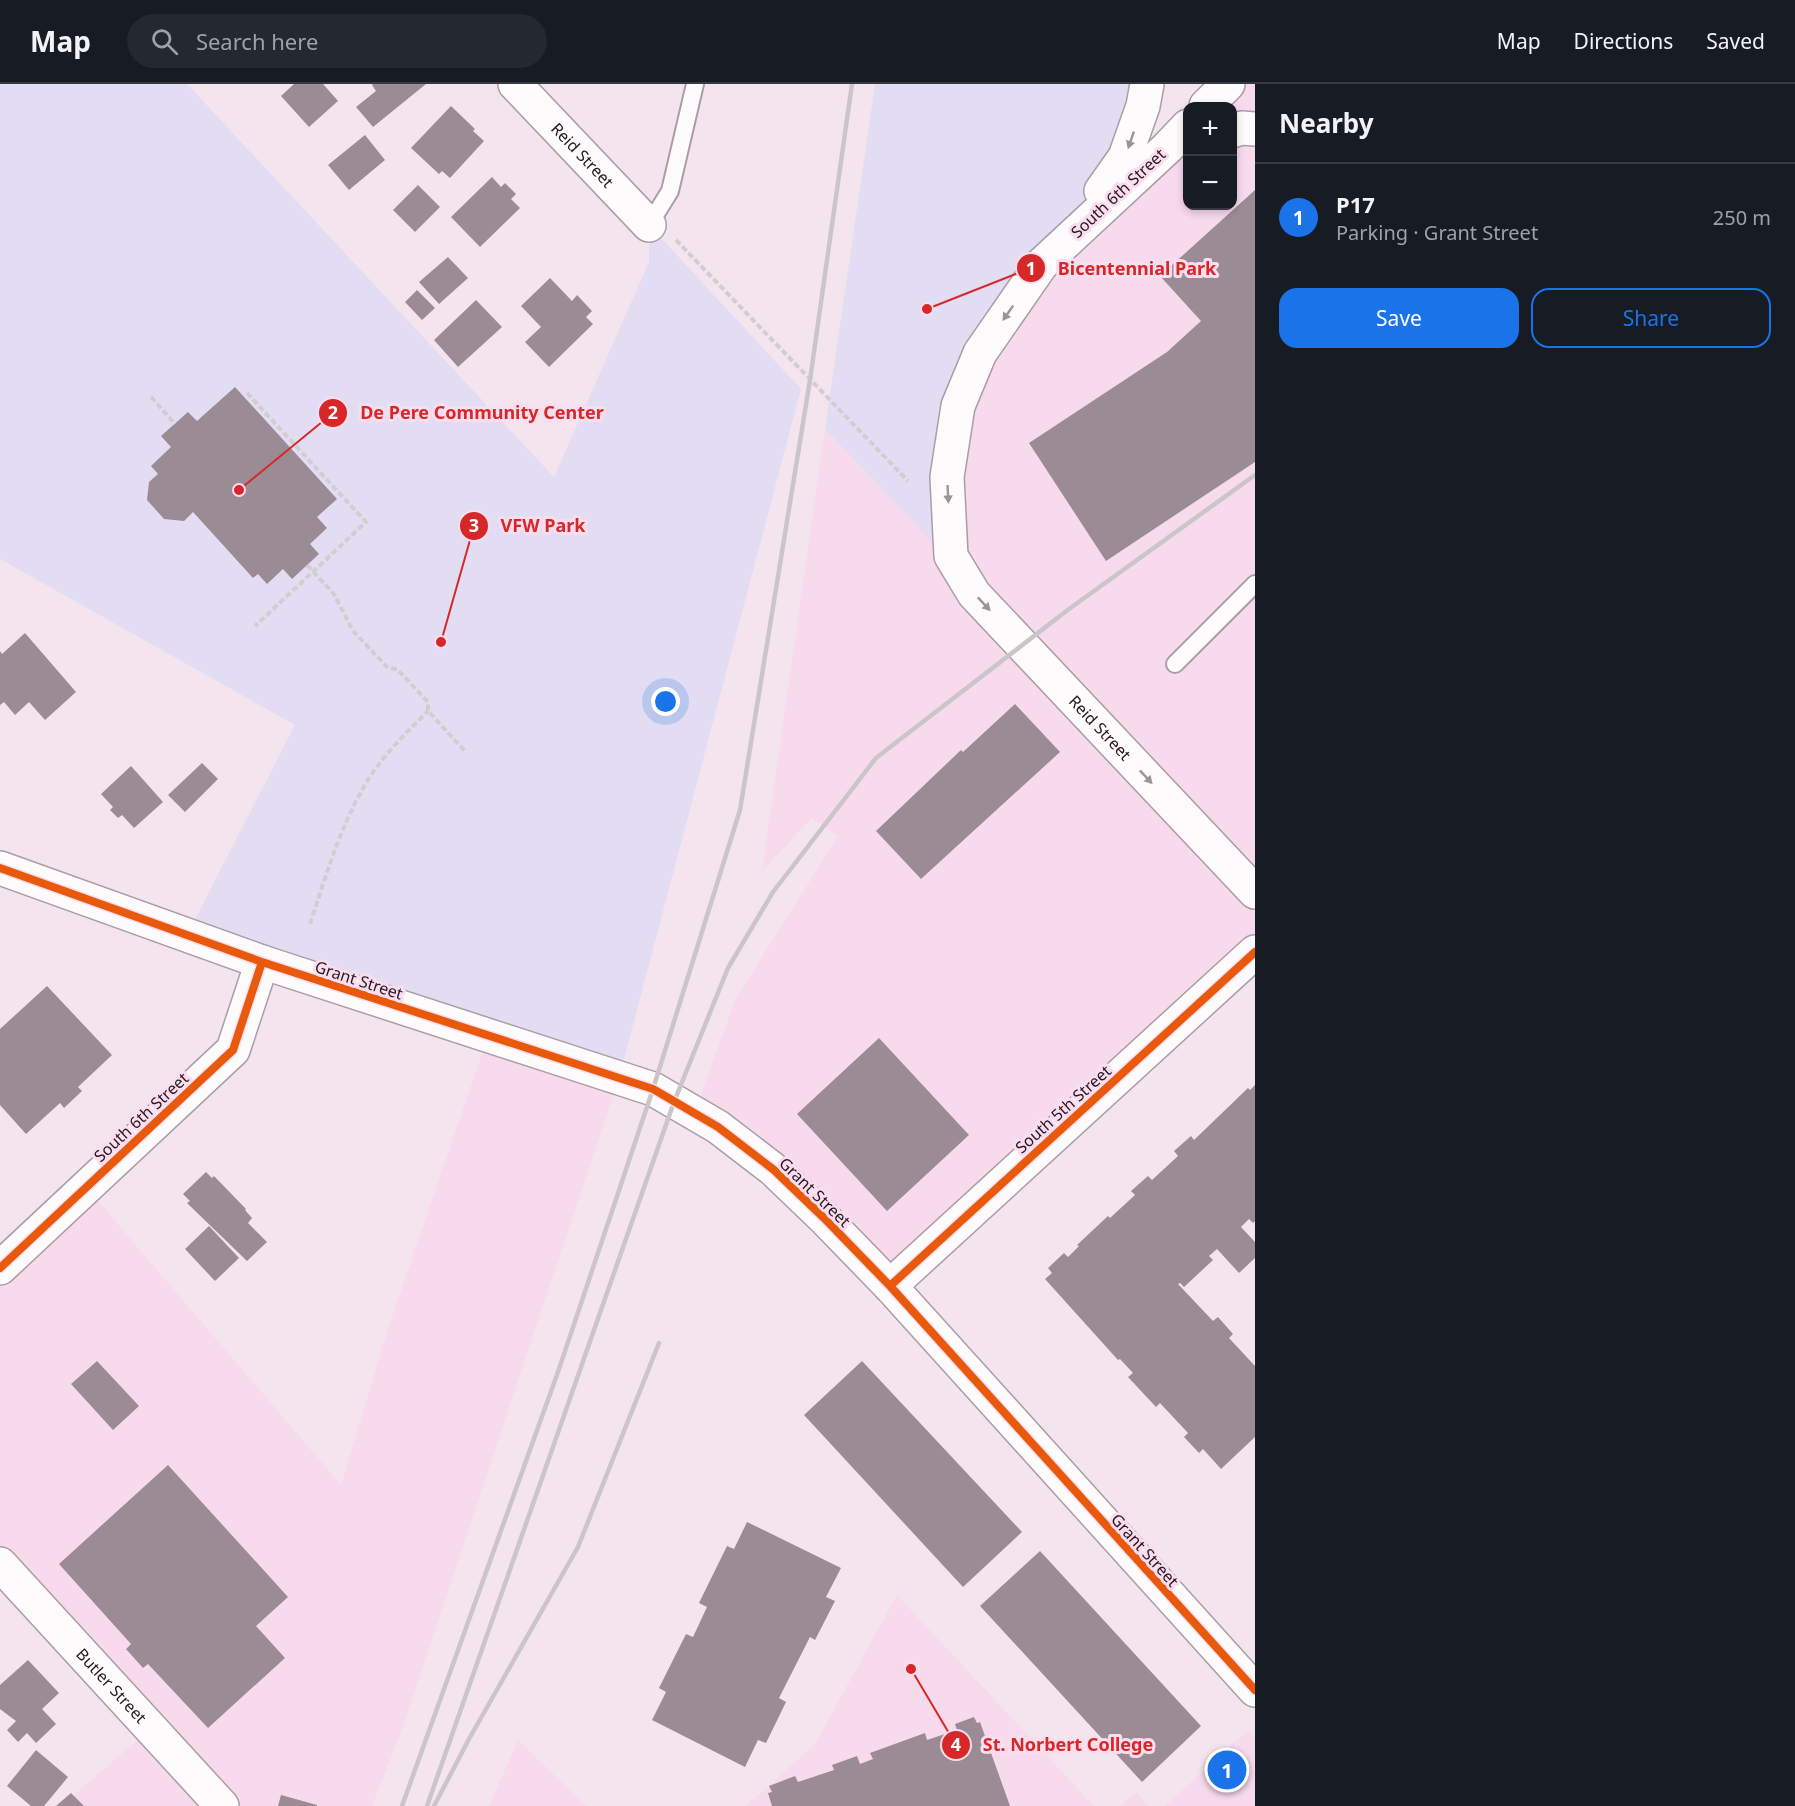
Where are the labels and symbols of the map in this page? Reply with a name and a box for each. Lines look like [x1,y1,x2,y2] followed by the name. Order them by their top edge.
[546,118,619,192] street label: Reid Street
[1125,131,1135,149] one-way arrow
[1066,143,1170,243] street label: South 6th Street
[1016,250,1228,286] callout: Bicentennial Park
[1026,256,1036,280] text: 1
[1058,256,1217,280] text: Bicentennial Park
[1002,304,1014,320] one-way arrow
[318,395,616,431] callout: De Pere Community Center
[328,400,338,424] text: 2
[360,400,604,424] text: De Pere Community Center
[944,484,953,503] one-way arrow
[459,508,598,544] callout: VFW Park
[469,513,479,537] text: 3
[501,513,586,537] text: VFW Park
[977,596,990,611] one-way arrow
[651,687,680,716] your location
[1064,690,1136,765] street label: Reid Street
[1139,769,1153,784] one-way arrow
[312,955,406,1005] street label: Grant Street
[1010,1060,1116,1158] street label: South 5th Street
[89,1067,193,1167] street label: South 6th Street
[774,1152,856,1232] street label: Grant Street
[1106,1509,1184,1591] street label: Grant Street
[71,1643,152,1728] street label: Butler Street
[941,1727,1165,1763] callout: St. Norbert College
[951,1732,961,1756] text: 4
[983,1732,1153,1756] text: St. Norbert College
[1208,1748,1246,1792] pin: 1

